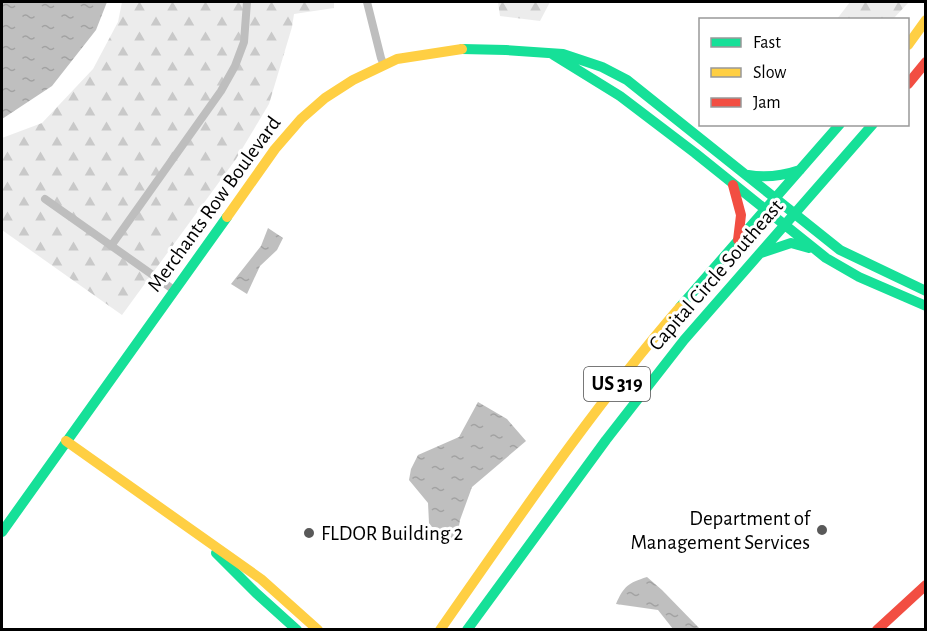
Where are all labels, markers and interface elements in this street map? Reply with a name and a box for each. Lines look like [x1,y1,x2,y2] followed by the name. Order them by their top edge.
[699,18,909,126] legend
[753,34,781,52] text: Fast
[753,64,786,82] text: Slow
[753,94,781,112] text: Jam
[143,112,285,296] street label: Merchants Row Boulevard
[645,195,787,355] street label: Capital Circle Southeast
[584,367,650,401] road number: US 319
[631,508,812,553] place label: Department of Management Services
[321,523,463,544] place label: FLDOR Building 2
[815,523,829,537] marker: Department of Management Services
[302,526,316,540] marker: FLDOR Building 2

